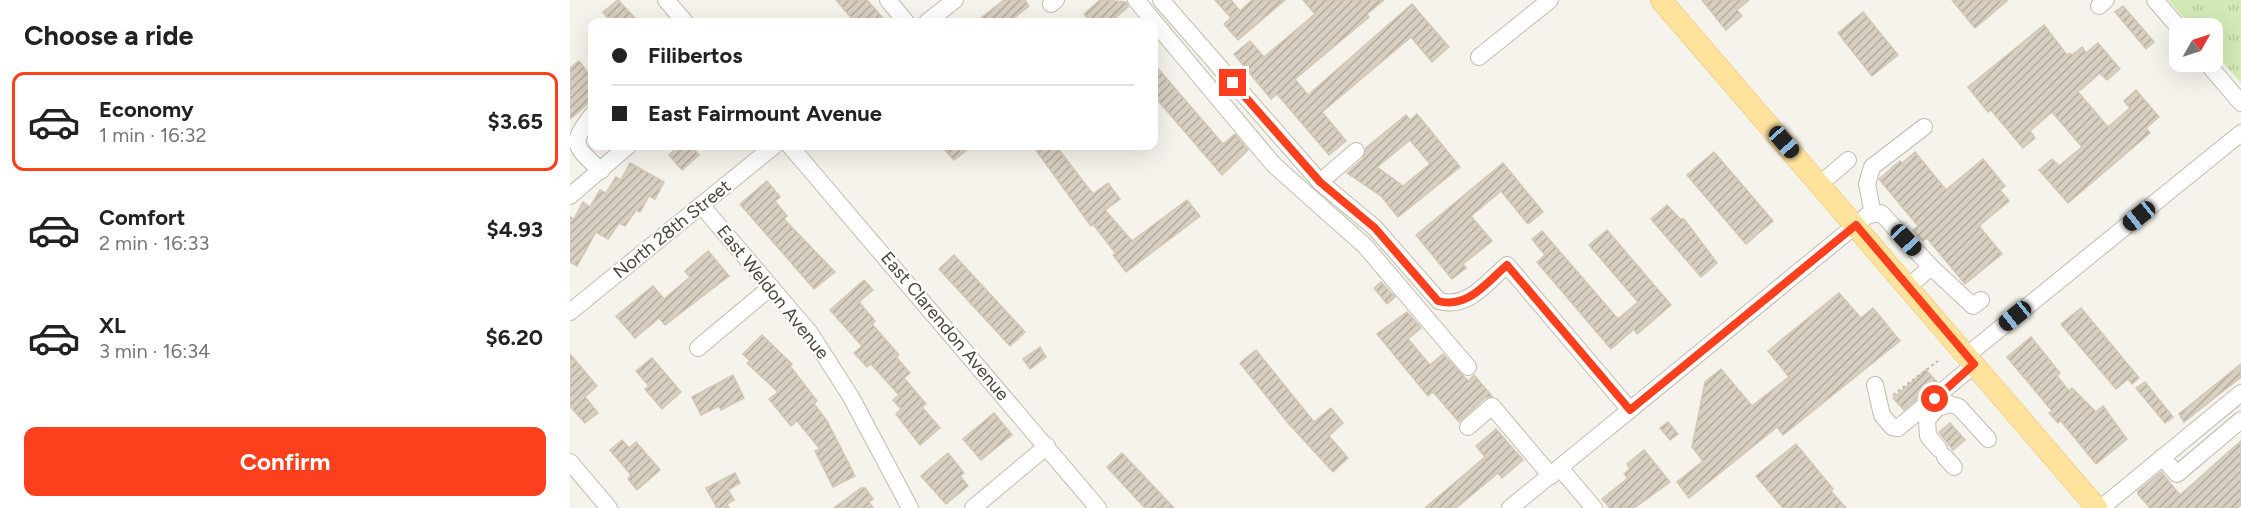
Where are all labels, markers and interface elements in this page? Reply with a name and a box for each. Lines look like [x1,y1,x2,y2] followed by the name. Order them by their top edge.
[2169,18,2223,72] north arrow
[2169,18,2223,72] map controls
[24,19,193,52] text: Choose a ride
[648,42,742,69] text: Filibertos
[1219,69,1246,96] route end
[27,95,81,149] icon: car
[99,96,194,123] text: Economy
[648,100,882,127] text: East Fairmount Avenue
[488,108,543,135] text: $3.65
[99,123,207,147] text: 1 min · 16:32
[1765,123,1803,161] car
[609,175,735,283] street label: North 28th Street
[2119,198,2159,234] car
[27,203,81,257] icon: car
[99,204,185,231] text: Comfort
[486,216,543,243] text: $4.93
[712,221,834,364] street label: East Weldon Avenue
[1887,221,1925,259] car
[99,231,209,255] text: 2 min · 16:33
[876,247,1014,405] street label: East Clarendon Avenue
[1995,298,2035,334] car
[27,311,81,365] icon: car
[99,312,126,339] text: XL
[486,324,543,351] text: $6.20
[99,339,211,363] text: 3 min · 16:34
[1921,385,1948,412] route start
[24,427,546,496] button: Confirm

